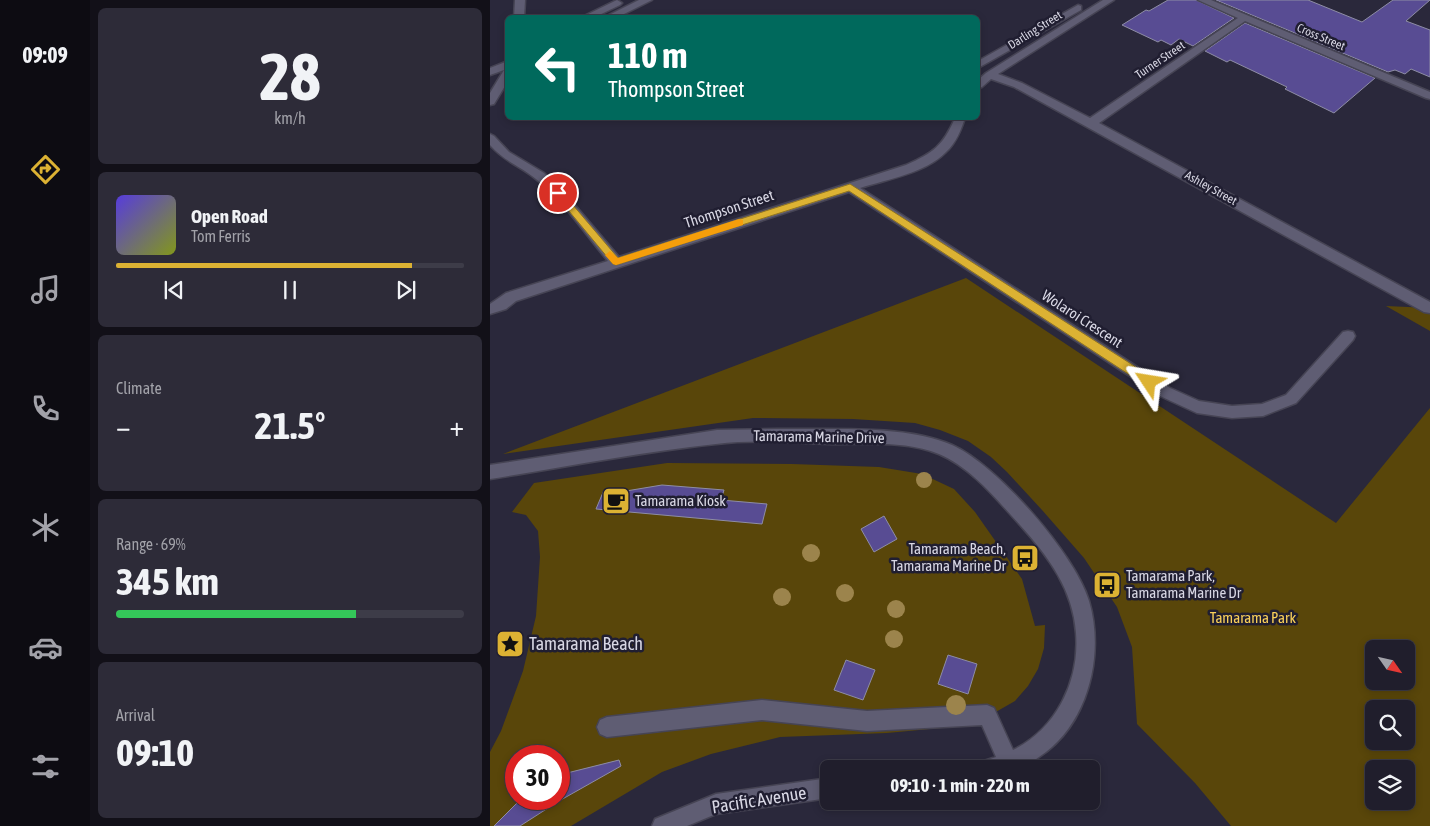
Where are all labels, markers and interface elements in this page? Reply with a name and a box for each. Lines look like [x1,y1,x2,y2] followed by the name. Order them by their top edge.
[1006,8,1065,52] street label: Darling Street
[1295,21,1348,54] street label: Cross Street
[525,35,590,100] icon: left
[608,35,687,75] text: 110 m
[1133,38,1188,82] street label: Turner Street
[259,39,321,114] text: 28
[22,42,68,68] text: 09:09
[608,76,745,102] text: Thompson Street
[274,109,306,127] text: km/h
[28,152,63,187] icon: directions
[1183,168,1240,208] street label: Ashley Street
[537,172,579,214] pin
[544,179,572,207] icon: arrive
[682,186,776,231] street label: Thompson Street
[191,205,268,227] text: Open Road
[191,227,250,245] text: Tom Ferris
[28,272,63,307] icon: music
[160,276,188,304] icon: previous
[276,276,304,304] icon: pause
[392,276,420,304] icon: next
[1039,286,1126,351] street label: Wolaroi Crescent
[1122,355,1174,407] position arrow
[116,379,162,397] text: Climate
[28,391,63,426] icon: phone
[255,404,325,447] text: 21.5°
[116,410,131,442] text: −
[449,410,464,442] text: +
[753,427,885,446] street label: Tamarama Marine Drive
[601,486,631,516] cafe icon: Tamarama Kiosk
[635,492,726,509] place label: Tamarama Kiosk
[28,510,63,545] icon: climate
[116,535,186,553] text: Range · 69%
[891,540,1007,574] place label: Tamarama Beach, Tamarama Marine Dr
[1010,543,1040,573] bus stop icon: Tamarama Beach, Tamarama Marine Dr
[116,560,219,603] text: 345 km
[1126,567,1242,601] place label: Tamarama Park, Tamarama Marine Dr
[1092,570,1122,600] bus stop icon: Tamarama Park, Tamarama Marine Dr
[1210,609,1297,626] park label: Tamarama Park
[495,629,525,659] place icon: Tamarama Beach
[28,630,63,665] icon: car
[529,633,643,654] place label: Tamarama Beach
[1365,640,1415,690] north arrow
[1365,640,1415,810] map controls
[1365,700,1415,750] button: search
[116,706,155,724] text: Arrival
[116,731,194,774] text: 09:10
[505,745,570,810] speed limit sign: 30
[28,749,63,784] icon: filters
[1365,760,1415,810] button: layers
[890,774,1030,796] text: 09:10 · 1 min · 220 m
[710,782,808,817] street label: Pacific Avenue

